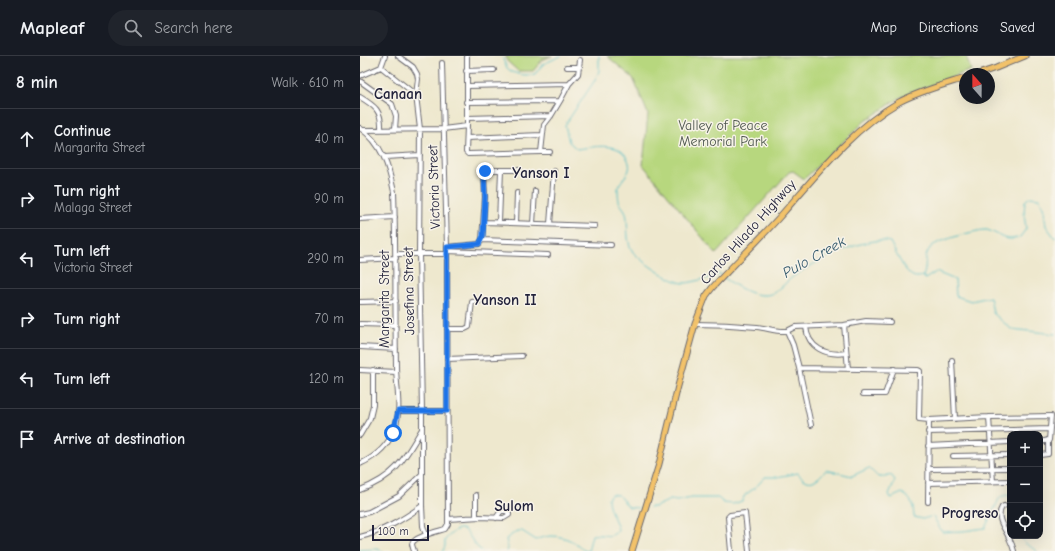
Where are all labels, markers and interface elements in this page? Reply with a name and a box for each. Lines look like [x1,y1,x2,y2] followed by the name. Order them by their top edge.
[108,10,388,46] search box
[20,17,84,39] text: Mapleaf
[122,17,144,39] icon: search
[154,19,233,37] text: Search here
[870,19,897,36] text: Map
[919,19,978,36] text: Directions
[1000,19,1035,36] text: Saved
[959,68,995,104] north arrow
[16,73,58,92] text: 8 min
[272,75,344,90] text: Walk · 610 m
[374,85,422,103] district label: Canaan
[678,117,768,150] park label: Valley of Peace Memorial Park
[54,122,111,140] text: Continue
[16,128,38,150] icon: ahead
[315,131,344,146] text: 40 m
[54,140,145,155] text: Margarita Street
[424,144,444,229] street label: Victoria Street
[476,162,494,180] route end
[512,164,570,182] district label: Yanson I
[696,176,800,288] street label: Carlos Hilado Highway
[54,182,120,200] text: Turn right
[16,188,38,210] icon: right
[314,191,344,206] text: 90 m
[54,200,132,215] text: Malaga Street
[779,232,849,282] water label: Pulo Creek
[54,242,110,260] text: Turn left
[400,246,418,335] street label: Josefina Street
[16,248,38,270] icon: left
[376,249,393,348] street label: Margarita Street
[307,251,344,266] text: 290 m
[54,260,132,275] text: Victoria Street
[473,291,537,309] district label: Yanson II
[16,308,38,330] icon: right
[54,310,120,328] text: Turn right
[315,311,344,326] text: 70 m
[16,368,38,390] icon: left
[54,370,110,388] text: Turn left
[309,371,344,386] text: 120 m
[384,424,402,442] route start
[16,428,38,450] icon: arrive
[54,430,185,448] text: Arrive at destination
[1007,431,1043,539] map controls
[1007,431,1043,467] button: +
[1007,467,1043,503] button: −
[494,497,534,515] district label: Sulom
[1007,503,1043,539] button: locate
[941,504,999,522] district label: Progreso
[372,523,429,542] scale bar
[378,525,409,538] text: 100 m

